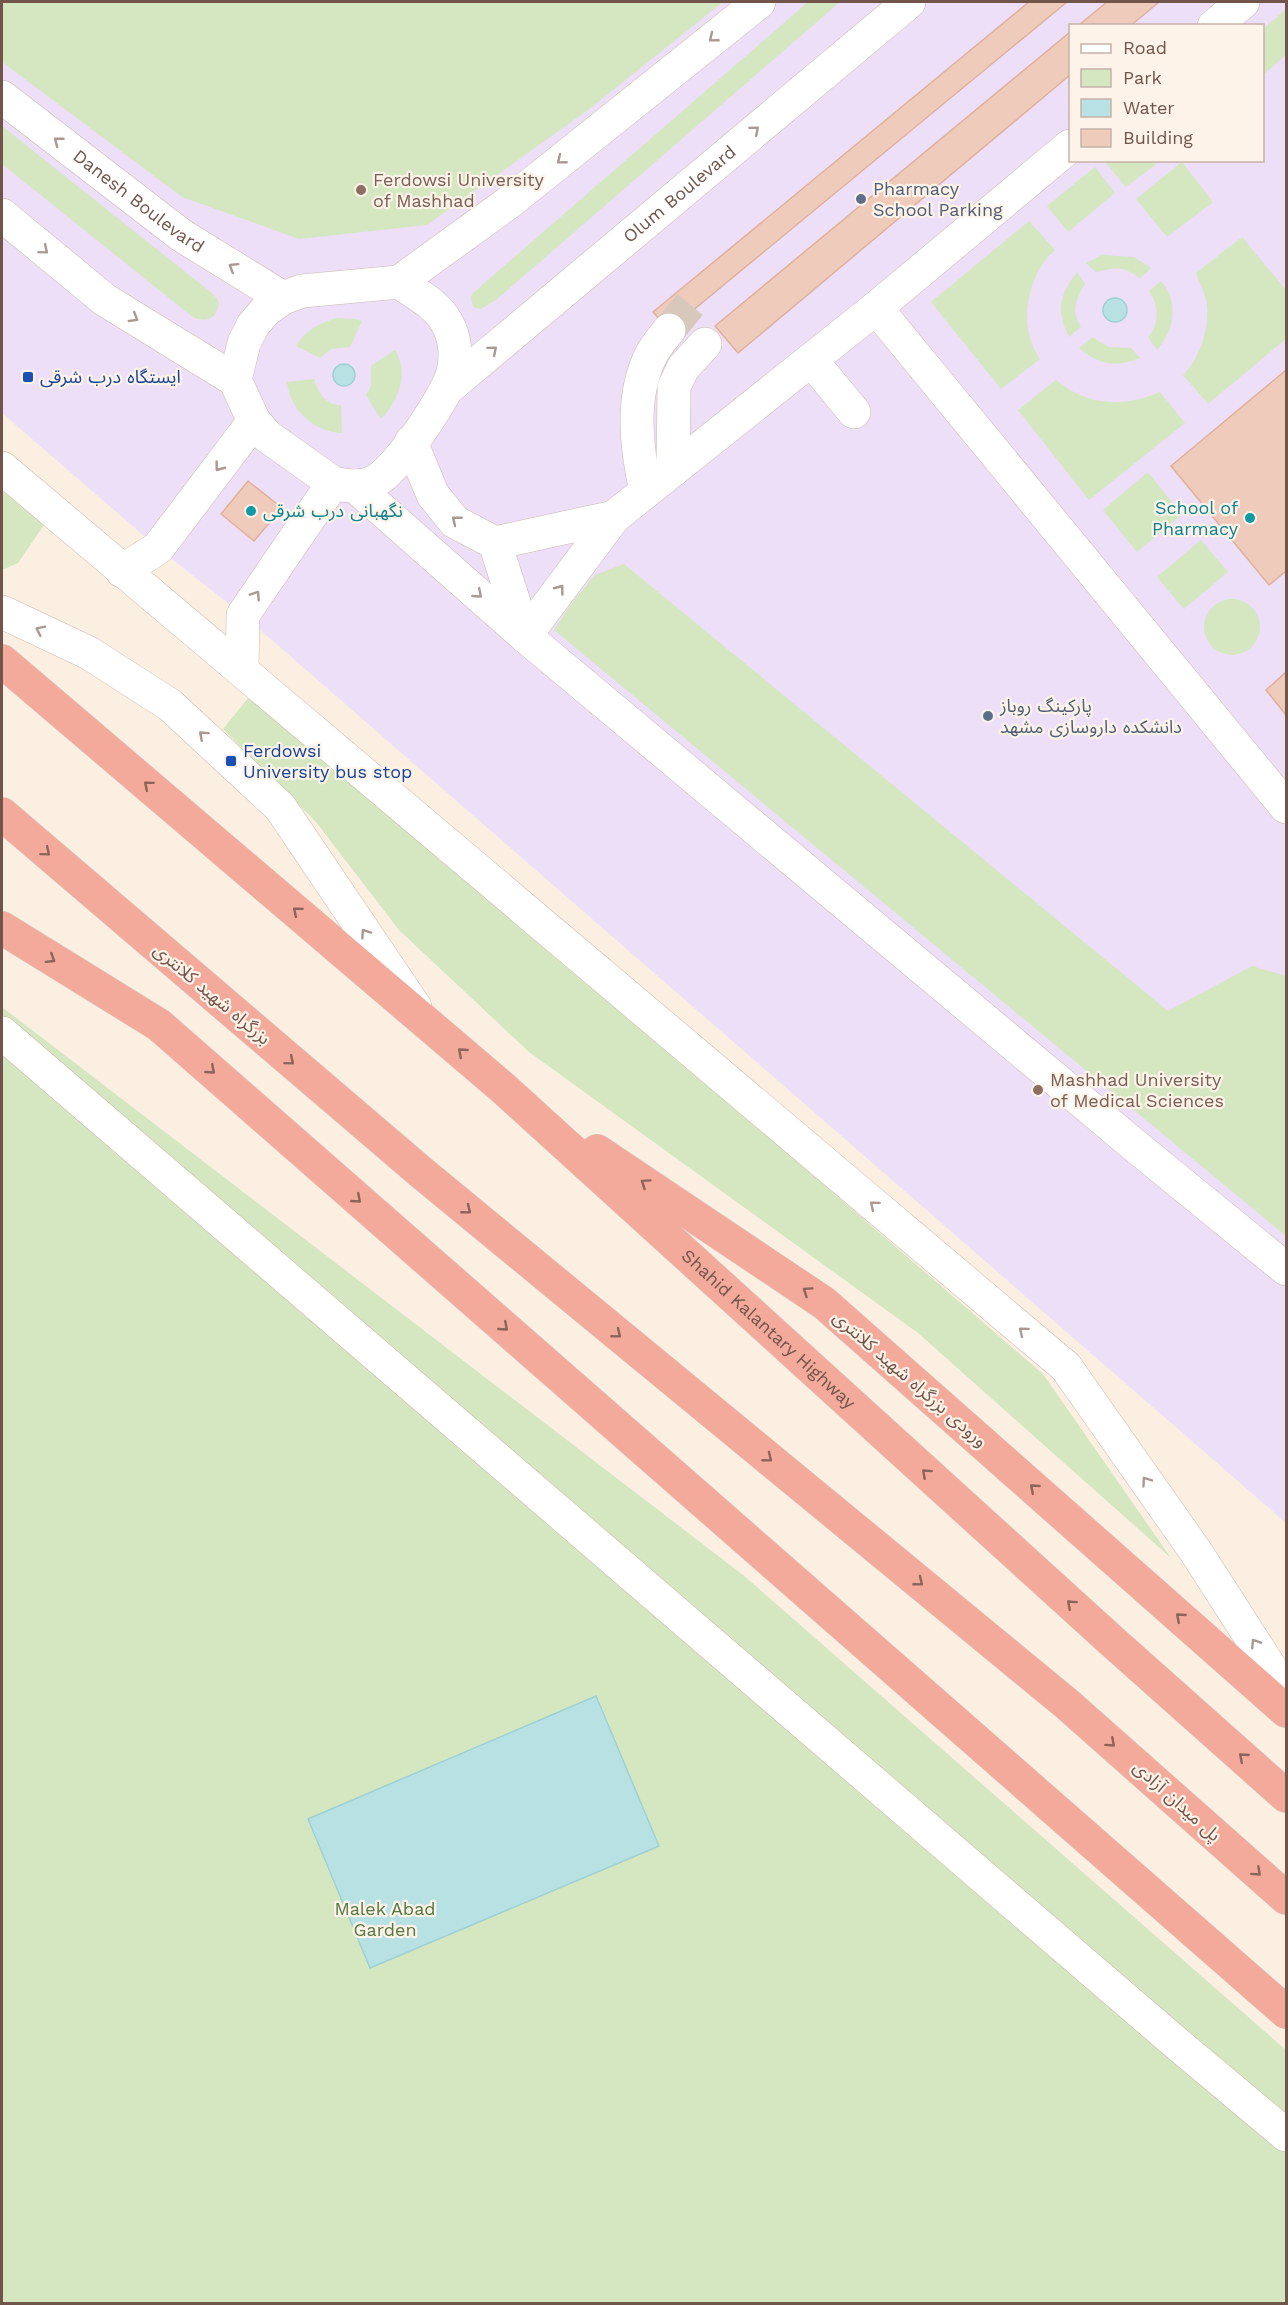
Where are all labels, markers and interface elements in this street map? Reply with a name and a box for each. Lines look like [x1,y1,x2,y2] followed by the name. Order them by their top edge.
[1069,24,1264,162] legend
[709,31,720,42] one-way arrow
[1123,37,1167,58] text: Road
[1123,67,1162,88] text: Park
[1123,97,1175,118] text: Water
[748,127,759,138] one-way arrow
[1123,127,1193,148] text: Building
[54,137,65,148] one-way arrow
[619,141,740,247] street label: Olum Boulevard
[69,145,208,257] street label: Danesh Boulevard
[557,153,568,164] one-way arrow
[373,169,545,211] place label: Ferdowsi University of Mashhad
[873,178,1003,220] place label: Pharmacy School Parking
[354,183,368,197] marker: Ferdowsi University of Mashhad
[854,192,868,206] marker: Pharmacy School Parking
[37,243,48,254] one-way arrow
[229,263,239,275] one-way arrow
[128,311,138,323] one-way arrow
[486,346,497,357] one-way arrow
[40,366,181,388] place label: ایستگاه درب شرقی
[21,370,35,384] marker: ایستگاه درب شرقی
[215,461,226,472] one-way arrow
[1152,497,1239,539] place label: School of Pharmacy
[263,500,403,522] place label: نگهبانی درب شرقی
[244,504,258,518] marker: نگهبانی درب شرقی
[1243,511,1257,525] marker: School of Pharmacy
[452,517,463,528] one-way arrow
[553,584,564,595] one-way arrow
[471,587,482,598] one-way arrow
[249,591,260,602] one-way arrow
[35,625,46,637] one-way arrow
[999,695,1182,738] place label: پارکینگ روباز دانشکده داروسازی مشهد
[981,709,995,723] marker: پارکینگ روباز دانشکده داروسازی مشهد
[199,731,209,742] one-way arrow
[243,740,412,782] place label: Ferdowsi University bus stop
[224,754,238,768] marker: Ferdowsi University bus stop
[144,781,155,792] one-way arrow
[39,845,50,856] one-way arrow
[293,907,304,918] one-way arrow
[361,929,372,940] one-way arrow
[149,939,275,1049] street label: بزرگراه شهید کلانتری
[45,952,55,964] one-way arrow
[458,1048,469,1059] one-way arrow
[283,1054,294,1065] one-way arrow
[204,1063,215,1074] one-way arrow
[1050,1069,1224,1111] place label: Mashhad University of Medical Sciences
[1031,1083,1045,1097] marker: Mashhad University of Medical Sciences
[641,1179,652,1190] one-way arrow
[351,1192,361,1203] one-way arrow
[870,1202,881,1213] one-way arrow
[460,1203,471,1214] one-way arrow
[678,1245,861,1413] street label: Shahid Kalantary Highway
[803,1287,813,1299] one-way arrow
[828,1306,992,1452] street label: ورودی بزرگراه شهید کلانتری
[497,1320,508,1331] one-way arrow
[611,1327,622,1338] one-way arrow
[1019,1328,1030,1339] one-way arrow
[761,1451,772,1462] one-way arrow
[923,1469,933,1480] one-way arrow
[1142,1477,1153,1488] one-way arrow
[1030,1484,1040,1495] one-way arrow
[912,1575,923,1586] one-way arrow
[1067,1600,1077,1611] one-way arrow
[1176,1613,1187,1624] one-way arrow
[1250,1639,1262,1649] one-way arrow
[1104,1736,1115,1747] one-way arrow
[1239,1753,1250,1764] one-way arrow
[1129,1756,1225,1846] street label: پل میدان آزادی
[1250,1865,1261,1876] one-way arrow
[334,1898,436,1940] park label: Malek Abad Garden

